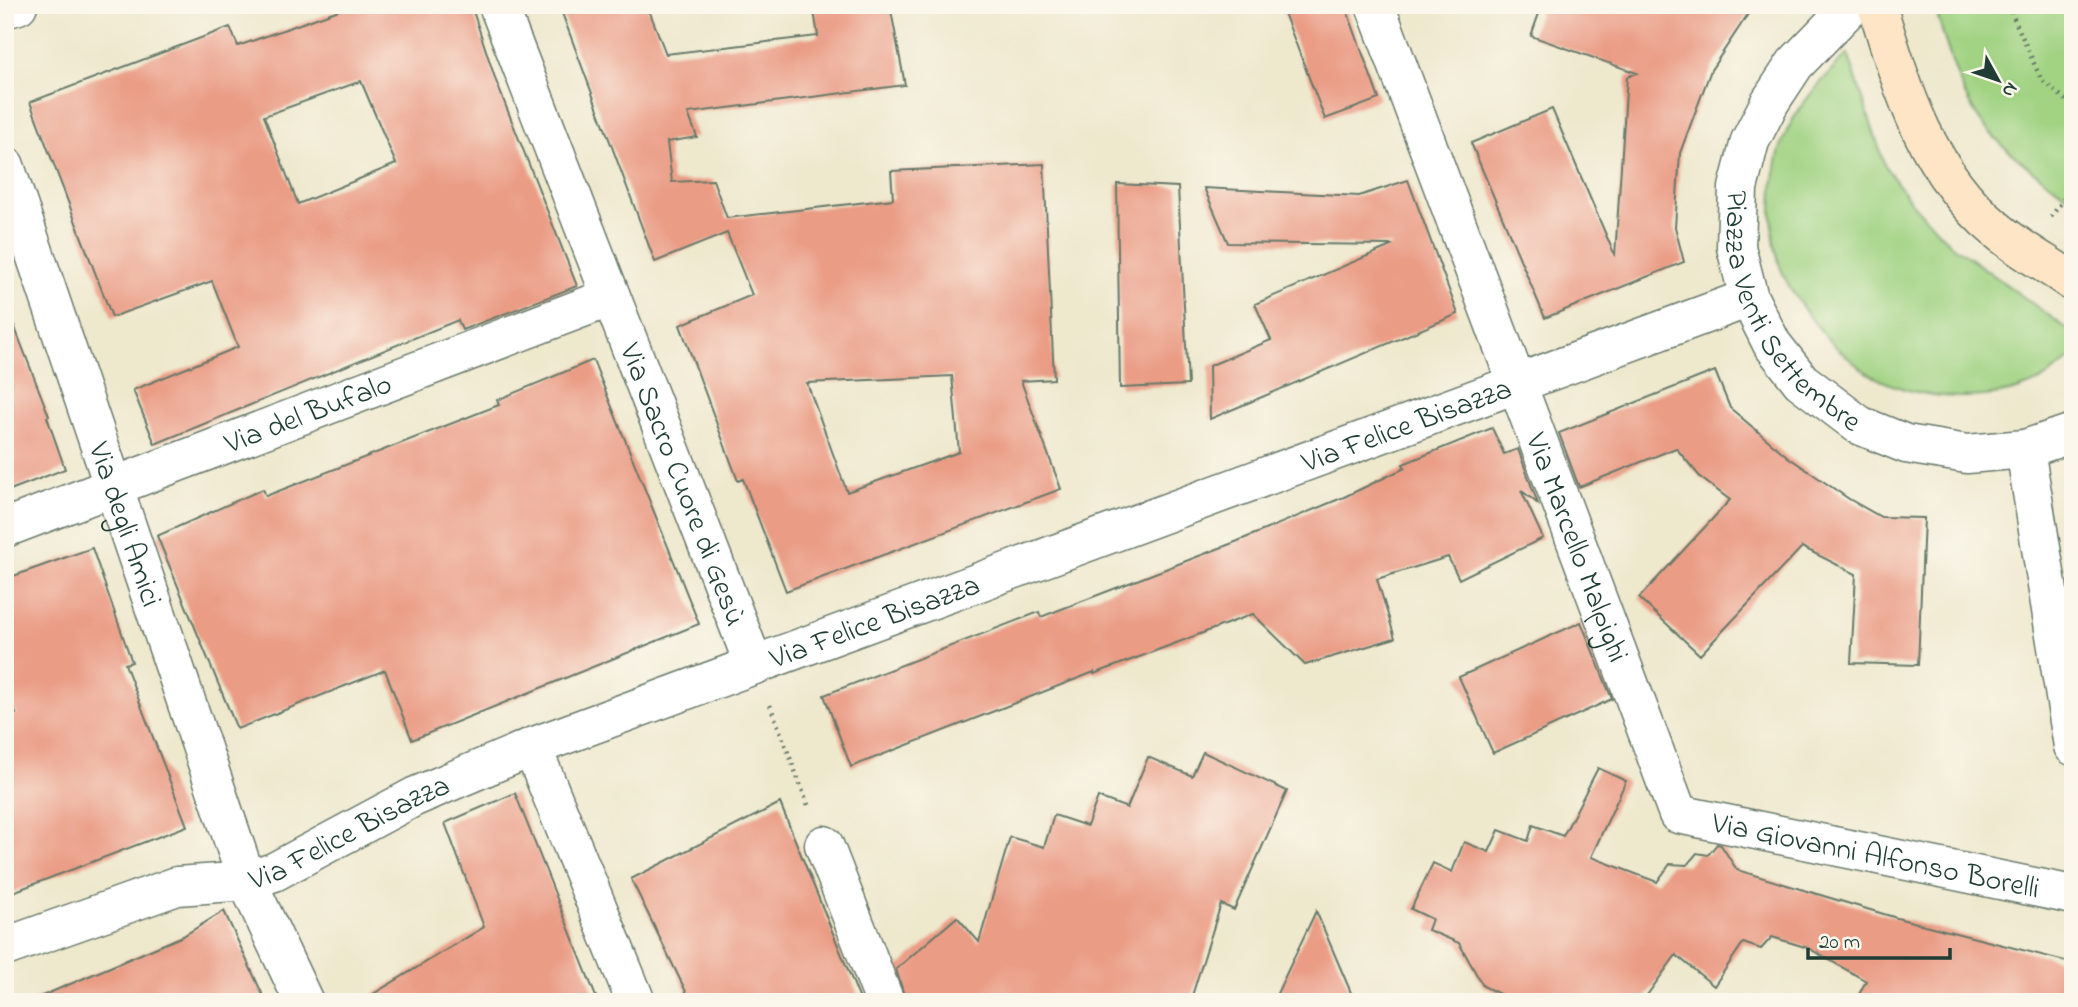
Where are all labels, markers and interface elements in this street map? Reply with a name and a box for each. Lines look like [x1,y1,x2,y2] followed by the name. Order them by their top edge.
[1962,46,2032,116] north arrow
[1995,76,2024,103] text: N
[1711,189,1870,445] street label: Piazza Venti Settembre
[606,337,756,633] street label: Via Sacro Cuore di Gesù
[218,364,399,468] street label: Via del Bufalo
[1295,368,1519,486] street label: Via Felice Bisazza
[1512,426,1638,669] street label: Via Marcello Malpighi
[75,436,172,613] street label: Via degli Amici
[763,565,987,683] street label: Via Felice Bisazza
[243,765,457,904] street label: Via Felice Bisazza
[1707,802,2043,913] street label: Via Giovanni Alfonso Borelli
[1808,916,1950,960] scale bar
[1819,928,1860,958] text: 20 m

